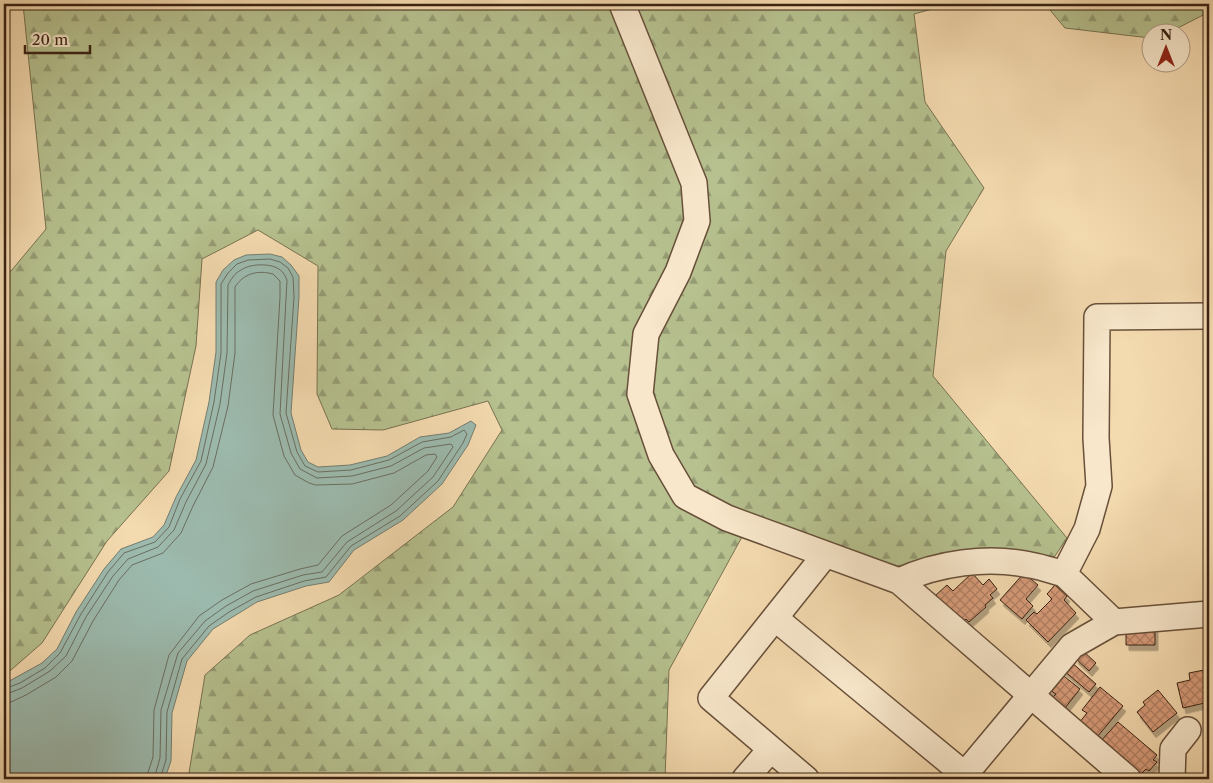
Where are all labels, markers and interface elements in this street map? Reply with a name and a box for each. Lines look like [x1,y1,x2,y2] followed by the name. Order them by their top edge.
[25,22,90,54] scale bar
[1140,22,1190,72] north arrow
[1160,26,1172,44] text: N
[32,30,68,49] text: 20 m

